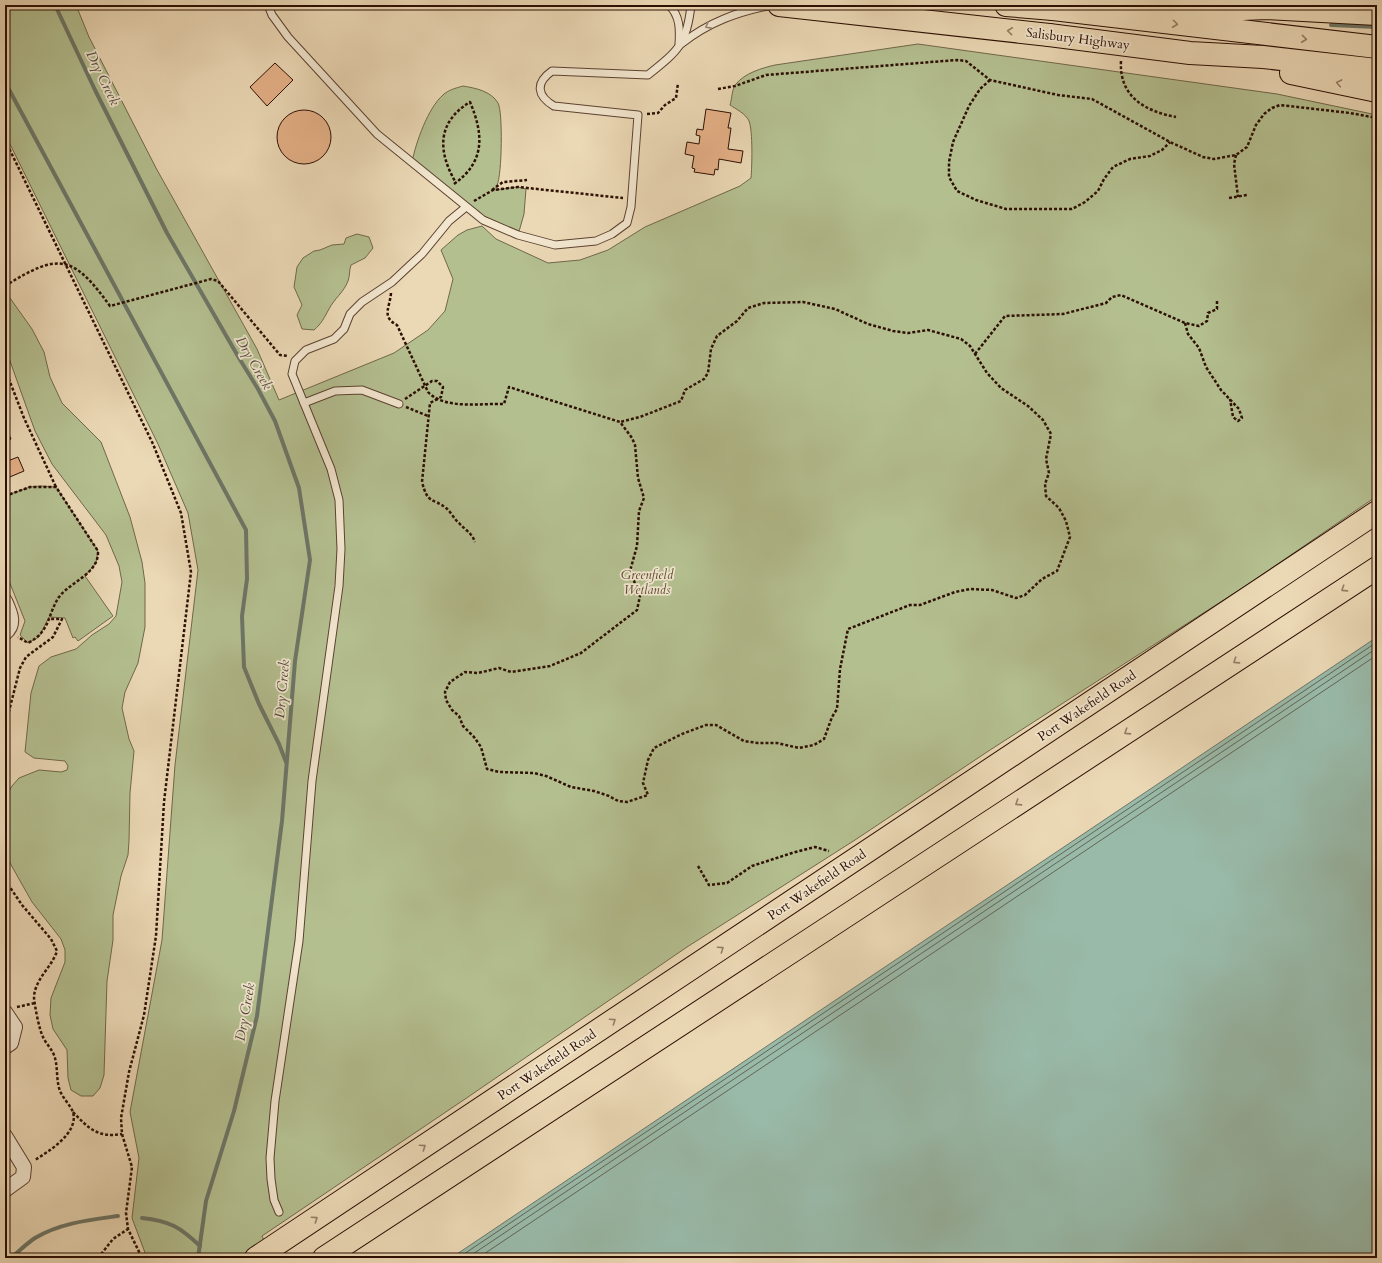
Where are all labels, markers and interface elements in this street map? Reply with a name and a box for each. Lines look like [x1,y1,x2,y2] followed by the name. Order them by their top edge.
[1172,19,1178,28] one-way arrow
[705,21,713,28] one-way arrow
[1025,24,1131,54] street label: Salisbury Highway
[1007,26,1013,35] one-way arrow
[1301,34,1307,43] one-way arrow
[82,47,124,109] water label: Dry Creek
[1336,79,1342,88] one-way arrow
[231,333,277,393] water label: Dry Creek
[621,566,674,599] park label: Greenfield Wetlands
[1342,584,1349,591] one-way arrow
[1233,656,1240,664] one-way arrow
[270,659,294,719] water label: Dry Creek
[1034,666,1140,746] street label: Port Wakefield Road
[1124,727,1131,735] one-way arrow
[1016,799,1023,806] one-way arrow
[764,845,870,925] street label: Port Wakefield Road
[717,946,724,954] one-way arrow
[231,981,259,1043] water label: Dry Creek
[609,1018,616,1026] one-way arrow
[494,1025,600,1105] street label: Port Wakefield Road
[419,1144,426,1152] one-way arrow
[311,1216,318,1224] one-way arrow

